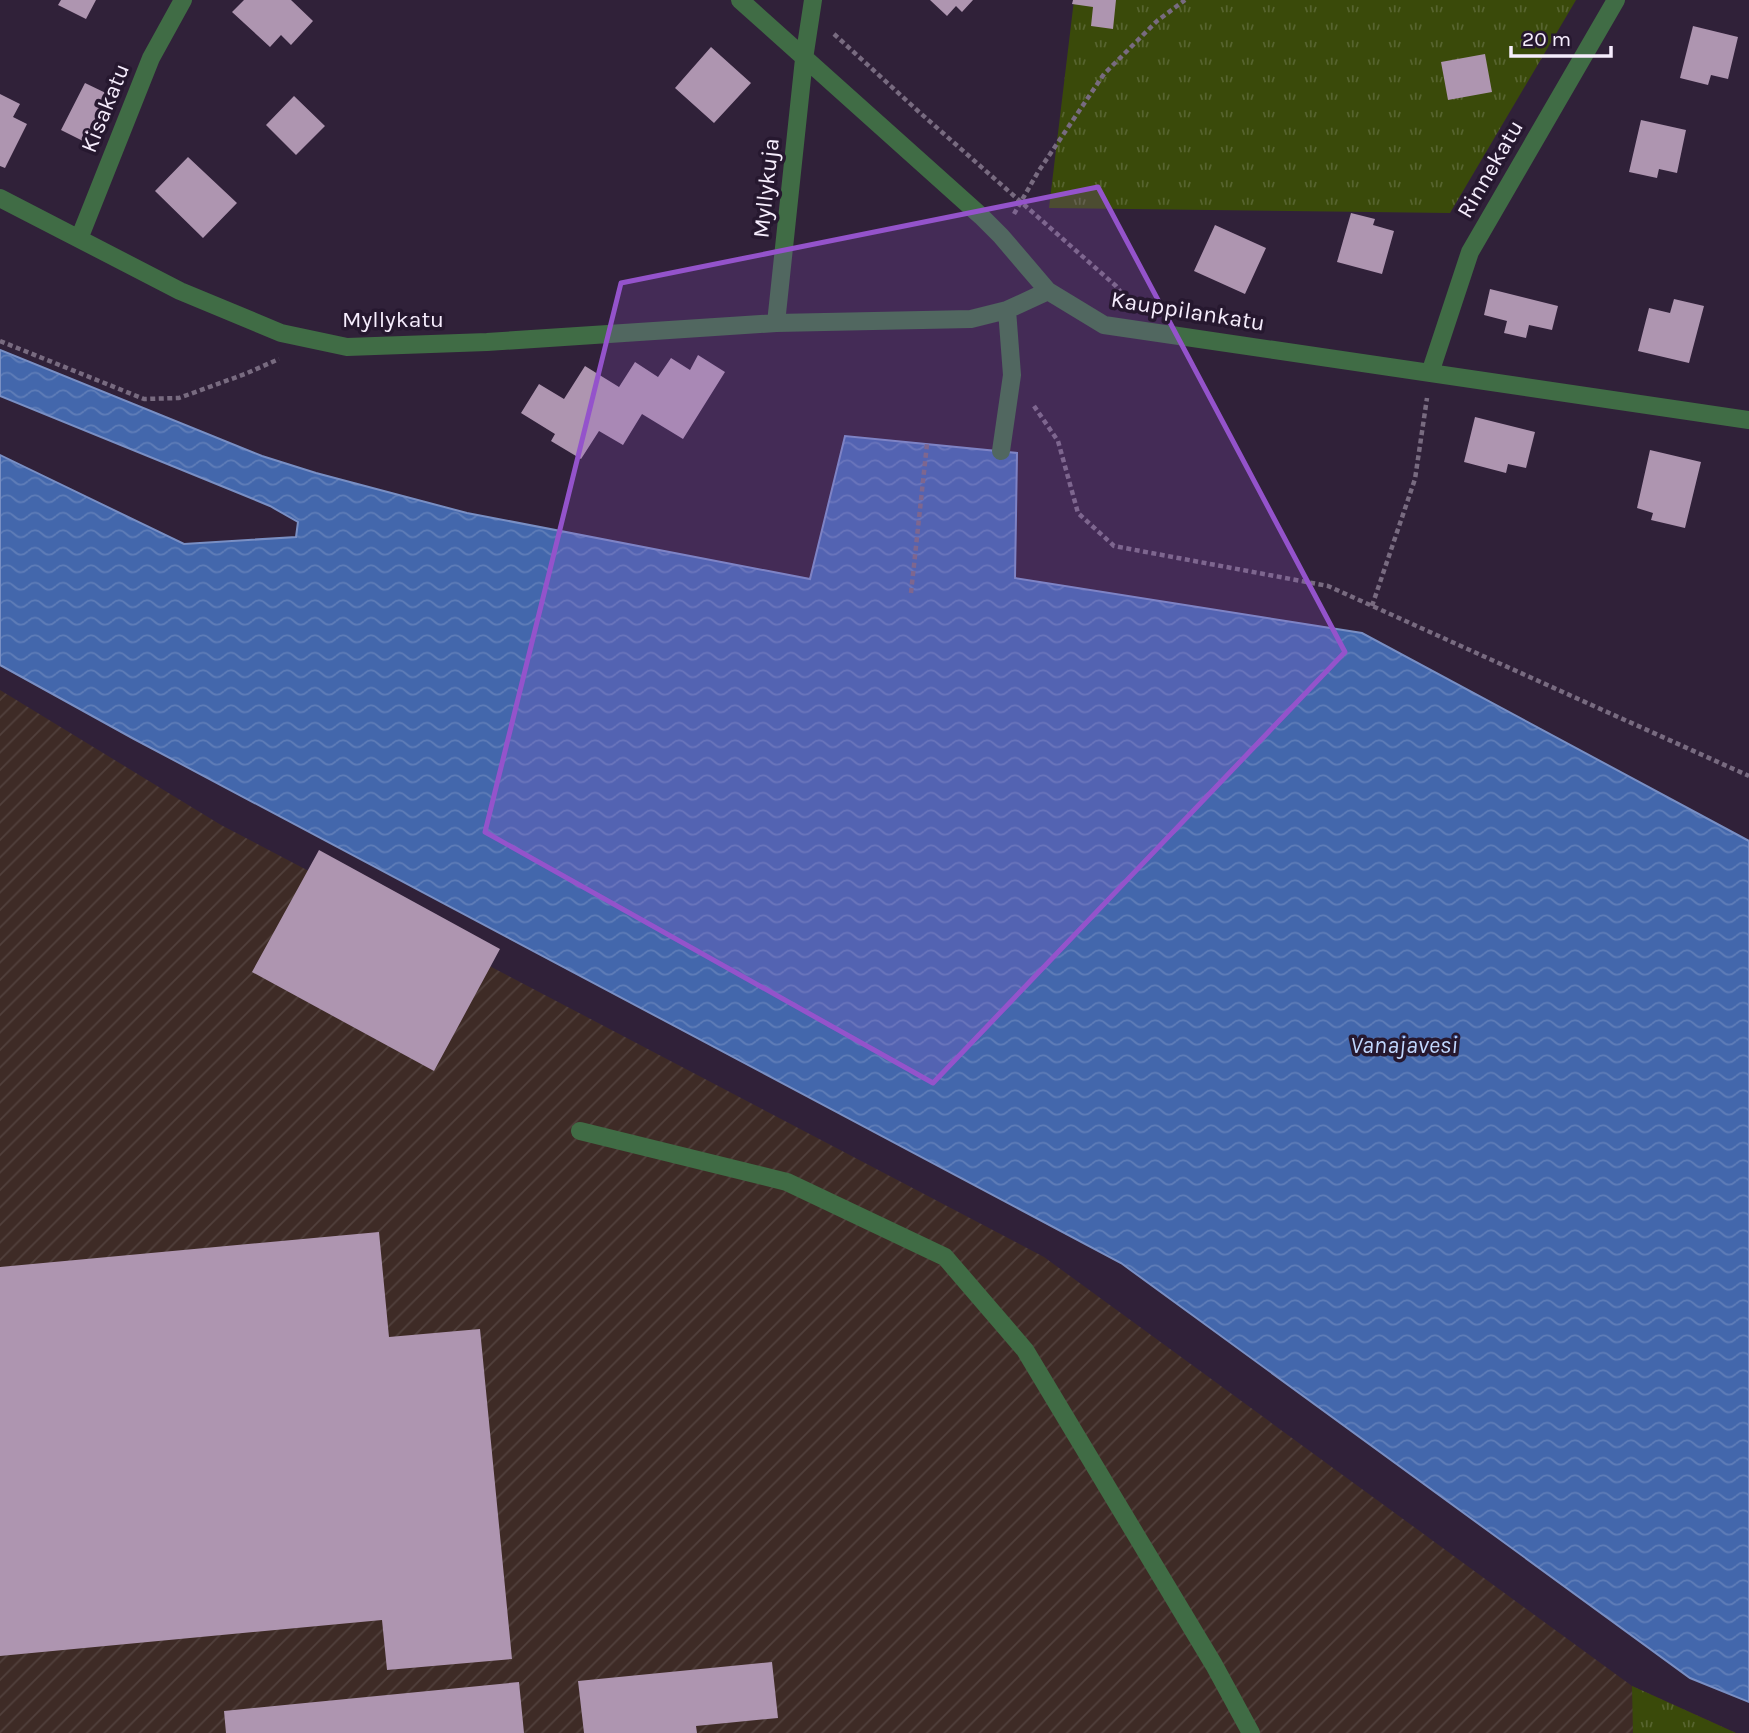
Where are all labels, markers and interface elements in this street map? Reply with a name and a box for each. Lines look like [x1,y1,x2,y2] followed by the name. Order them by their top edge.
[1511,14,1611,58] scale bar
[1522,27,1571,51] text: 20 m
[75,59,135,157] street label: Kisakatu
[1451,115,1529,223] street label: Rinnekatu
[747,137,785,239] street label: Myllykuja
[1109,286,1267,336] street label: Kauppilankatu
[342,306,444,333] street label: Myllykatu
[1350,1031,1458,1059] water label: Vanajavesi

